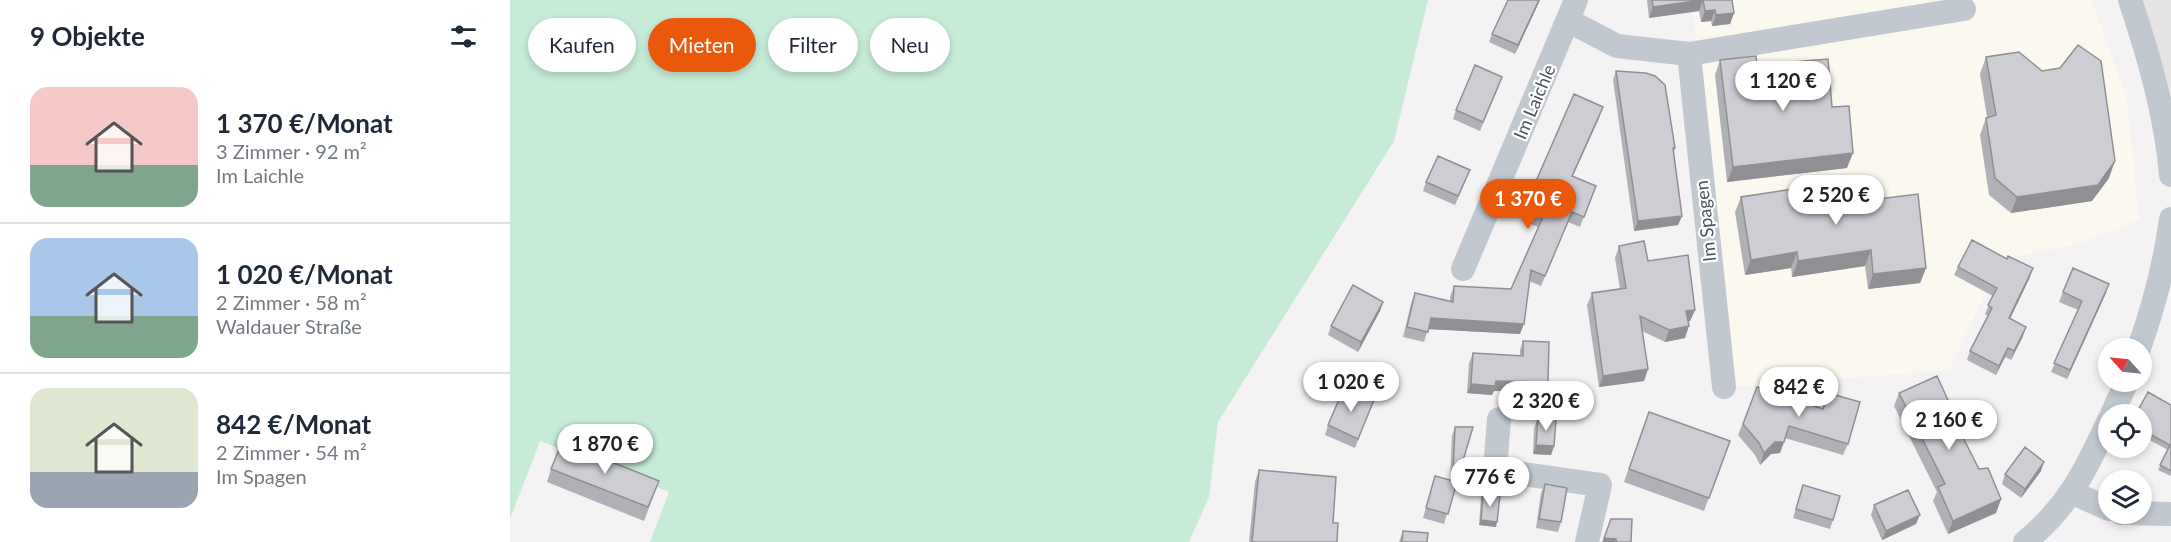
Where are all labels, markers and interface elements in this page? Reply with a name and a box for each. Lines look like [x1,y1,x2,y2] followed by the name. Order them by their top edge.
[528,18,636,72] chip: Kaufen
[648,18,756,72] chip: Mieten
[768,18,858,72] chip: Filter
[870,18,950,72] chip: Neu
[30,20,145,52] text: 9 Objekte
[447,20,480,53] icon: filters
[1508,61,1560,142] street label: Im Laichle
[1728,61,1838,112] pin: 1 120 €
[1749,68,1817,92] text: 1 120 €
[216,107,393,139] text: 1 370 €/Monat
[78,111,150,183] icon: home
[216,139,367,163] text: 3 Zimmer · 92 m²
[216,163,304,187] text: Im Laichle
[1781,175,1891,226] pin: 2 520 €
[1473,179,1583,230] pin: 1 370 €
[1690,179,1720,263] street label: Im Spagen
[1802,182,1870,206] text: 2 520 €
[1494,186,1562,210] text: 1 370 €
[216,258,393,290] text: 1 020 €/Monat
[78,262,150,334] icon: home
[216,290,367,314] text: 2 Zimmer · 58 m²
[216,314,362,338] text: Waldauer Straße
[2098,338,2152,392] north arrow
[2098,338,2152,524] map controls
[1296,362,1406,413] pin: 1 020 €
[1757,367,1841,418] pin: 842 €
[1317,369,1385,393] text: 1 020 €
[1773,374,1825,398] text: 842 €
[1491,381,1601,432] pin: 2 320 €
[1512,388,1580,412] text: 2 320 €
[1894,400,2004,451] pin: 2 160 €
[2098,404,2152,458] button: locate
[1915,407,1983,431] text: 2 160 €
[216,408,371,440] text: 842 €/Monat
[78,412,150,484] icon: home
[550,424,660,475] pin: 1 870 €
[571,431,639,455] text: 1 870 €
[216,440,367,464] text: 2 Zimmer · 54 m²
[1448,457,1532,508] pin: 776 €
[216,464,307,488] text: Im Spagen
[1464,464,1516,488] text: 776 €
[2098,470,2152,524] button: layers

